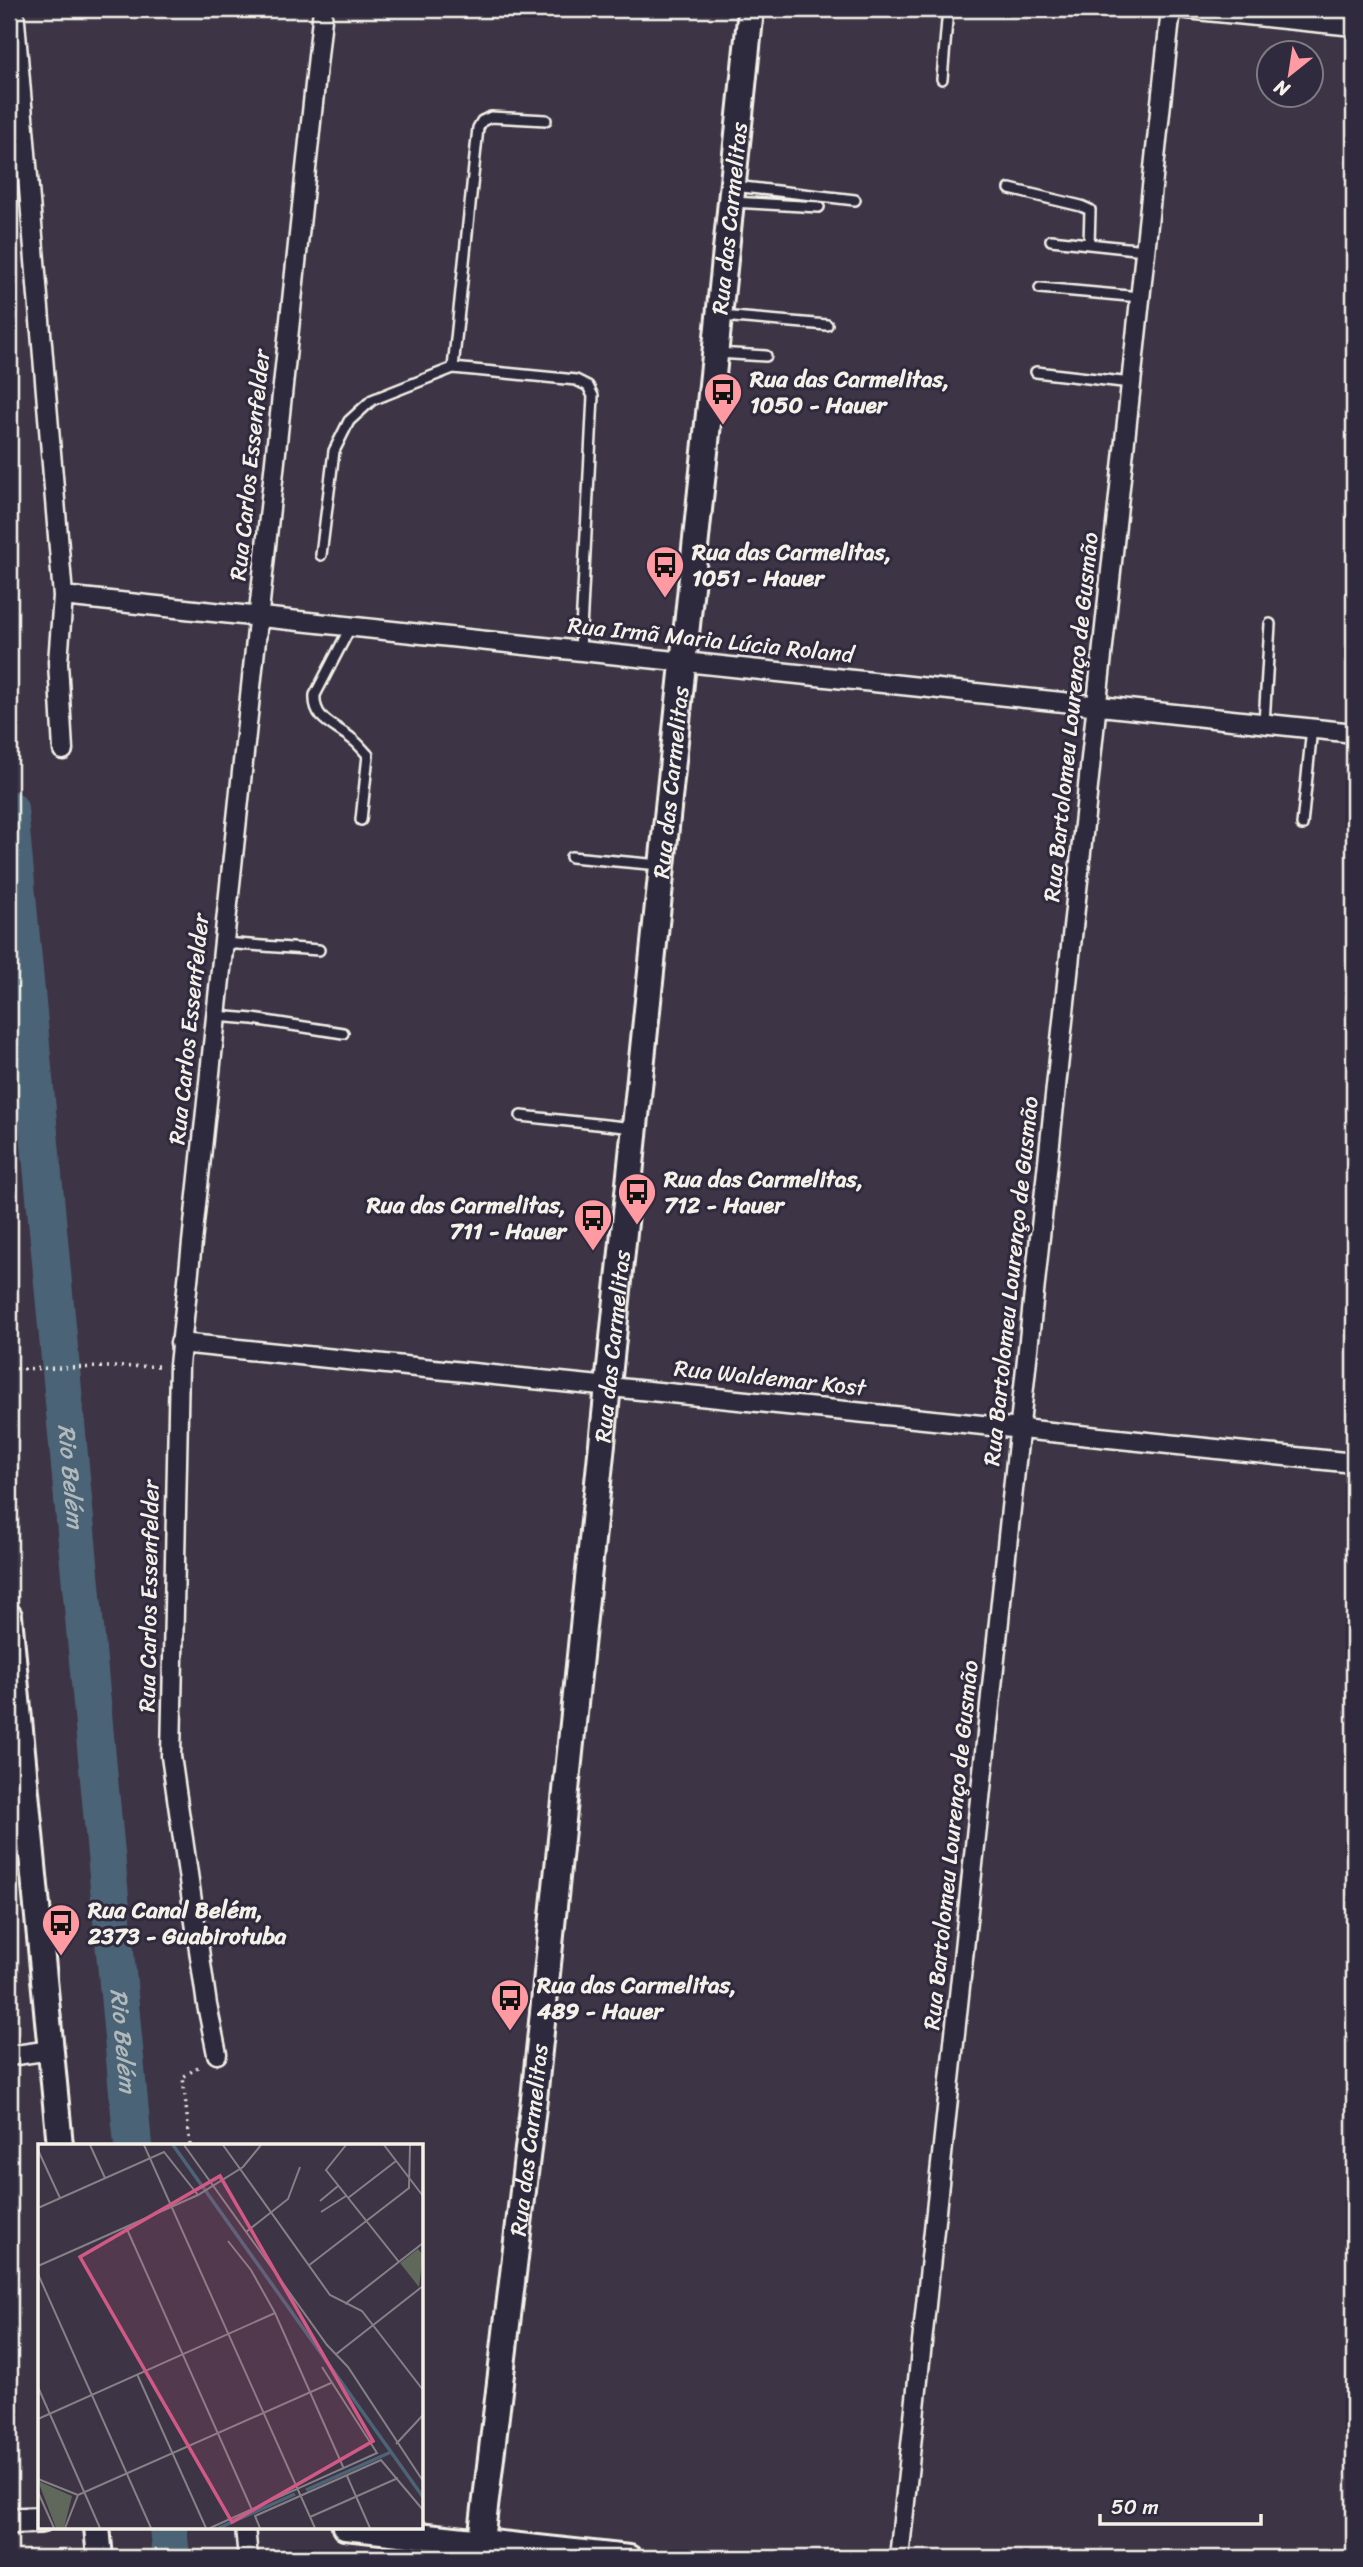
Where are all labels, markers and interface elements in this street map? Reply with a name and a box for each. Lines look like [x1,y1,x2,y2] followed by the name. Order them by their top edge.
[1254,38,1324,108] north arrow
[1267,70,1297,106] text: N
[699,120,760,317] street label: Rua das Carmelitas
[217,346,283,583] street label: Rua Carlos Essenfelder
[749,359,949,426] place label: Rua das Carmelitas, 1050 - Hauer
[702,371,744,426] bus stop icon: Rua das Carmelitas, 1050 - Hauer
[1031,530,1111,904] street label: Rua Bartolomeu Lourenço de Gusmão
[691,532,891,599] place label: Rua das Carmelitas, 1051 - Hauer
[644,544,686,599] bus stop icon: Rua das Carmelitas, 1051 - Hauer
[566,605,858,676] street label: Rua Irmã Maria Lúcia Roland
[640,684,701,880] street label: Rua das Carmelitas
[156,910,222,1147] street label: Rua Carlos Essenfelder
[971,1094,1051,1468] street label: Rua Bartolomeu Lourenço de Gusmão
[663,1159,863,1226] place label: Rua das Carmelitas, 712 - Hauer
[616,1171,658,1226] bus stop icon: Rua das Carmelitas, 712 - Hauer
[366,1185,569,1252] place label: Rua das Carmelitas, 711 - Hauer
[572,1197,614,1252] bus stop icon: Rua das Carmelitas, 711 - Hauer
[582,1248,643,1444] street label: Rua das Carmelitas
[672,1348,870,1409] street label: Rua Waldemar Kost
[45,1422,97,1532] water label: Rio Belém
[126,1478,172,1712] street label: Rua Carlos Essenfelder
[911,1658,991,2032] street label: Rua Bartolomeu Lourenço de Gusmão
[87,1890,287,1957] place label: Rua Canal Belém, 2373 - Guabirotuba
[40,1902,82,1957] bus stop icon: Rua Canal Belém, 2373 - Guabirotuba
[536,1965,736,2032] place label: Rua das Carmelitas, 489 - Hauer
[489,1977,531,2032] bus stop icon: Rua das Carmelitas, 489 - Hauer
[98,1987,149,2096] water label: Rio Belém
[497,2041,560,2238] street label: Rua das Carmelitas
[38,2144,424,2528] inset map
[1100,2483,1262,2527] scale bar
[1111,2488,1159,2526] text: 50 m

